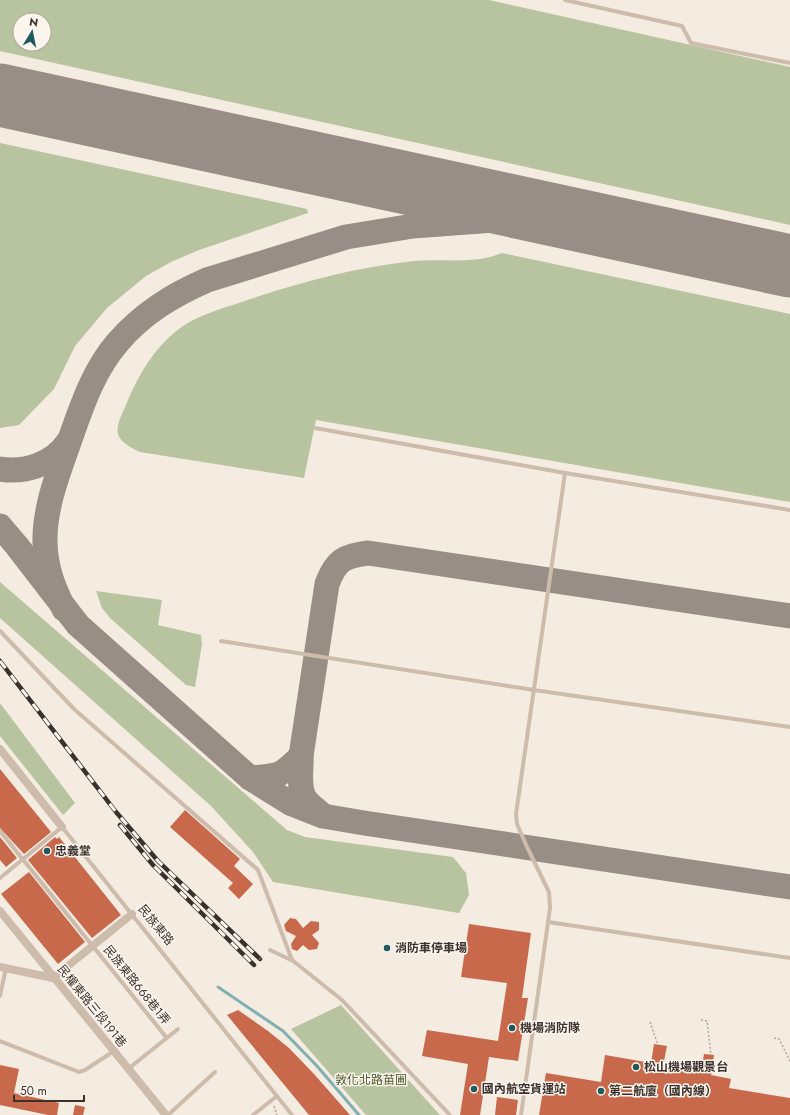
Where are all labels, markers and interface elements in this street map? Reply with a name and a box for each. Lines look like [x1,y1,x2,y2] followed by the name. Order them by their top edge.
[12,12,52,52] north arrow
[28,14,39,31] text: N
[55,842,91,860] place label: 忠義堂
[42,846,52,856] marker: 忠義堂
[134,901,178,949] street label: 民族東路
[395,939,467,957] place label: 消防車停車場
[99,941,175,1029] street label: 民族東路668巷1弄
[382,943,392,953] marker: 消防車停車場
[53,961,131,1051] street label: 民權東路三段191巷
[520,1019,580,1037] place label: 機場消防隊
[507,1023,517,1033] marker: 機場消防隊
[644,1058,728,1076] place label: 松山機場觀景台
[631,1062,641,1072] marker: 松山機場觀景台
[335,1071,407,1089] park label: 敦化北路苗圃
[14,1077,84,1103] scale bar
[482,1080,566,1098] place label: 國內航空貨運站
[20,1082,47,1100] text: 50 m
[609,1082,717,1100] place label: 第二航廈（國內線）
[469,1084,479,1094] marker: 國內航空貨運站
[596,1086,606,1096] marker: 第二航廈（國內線）

